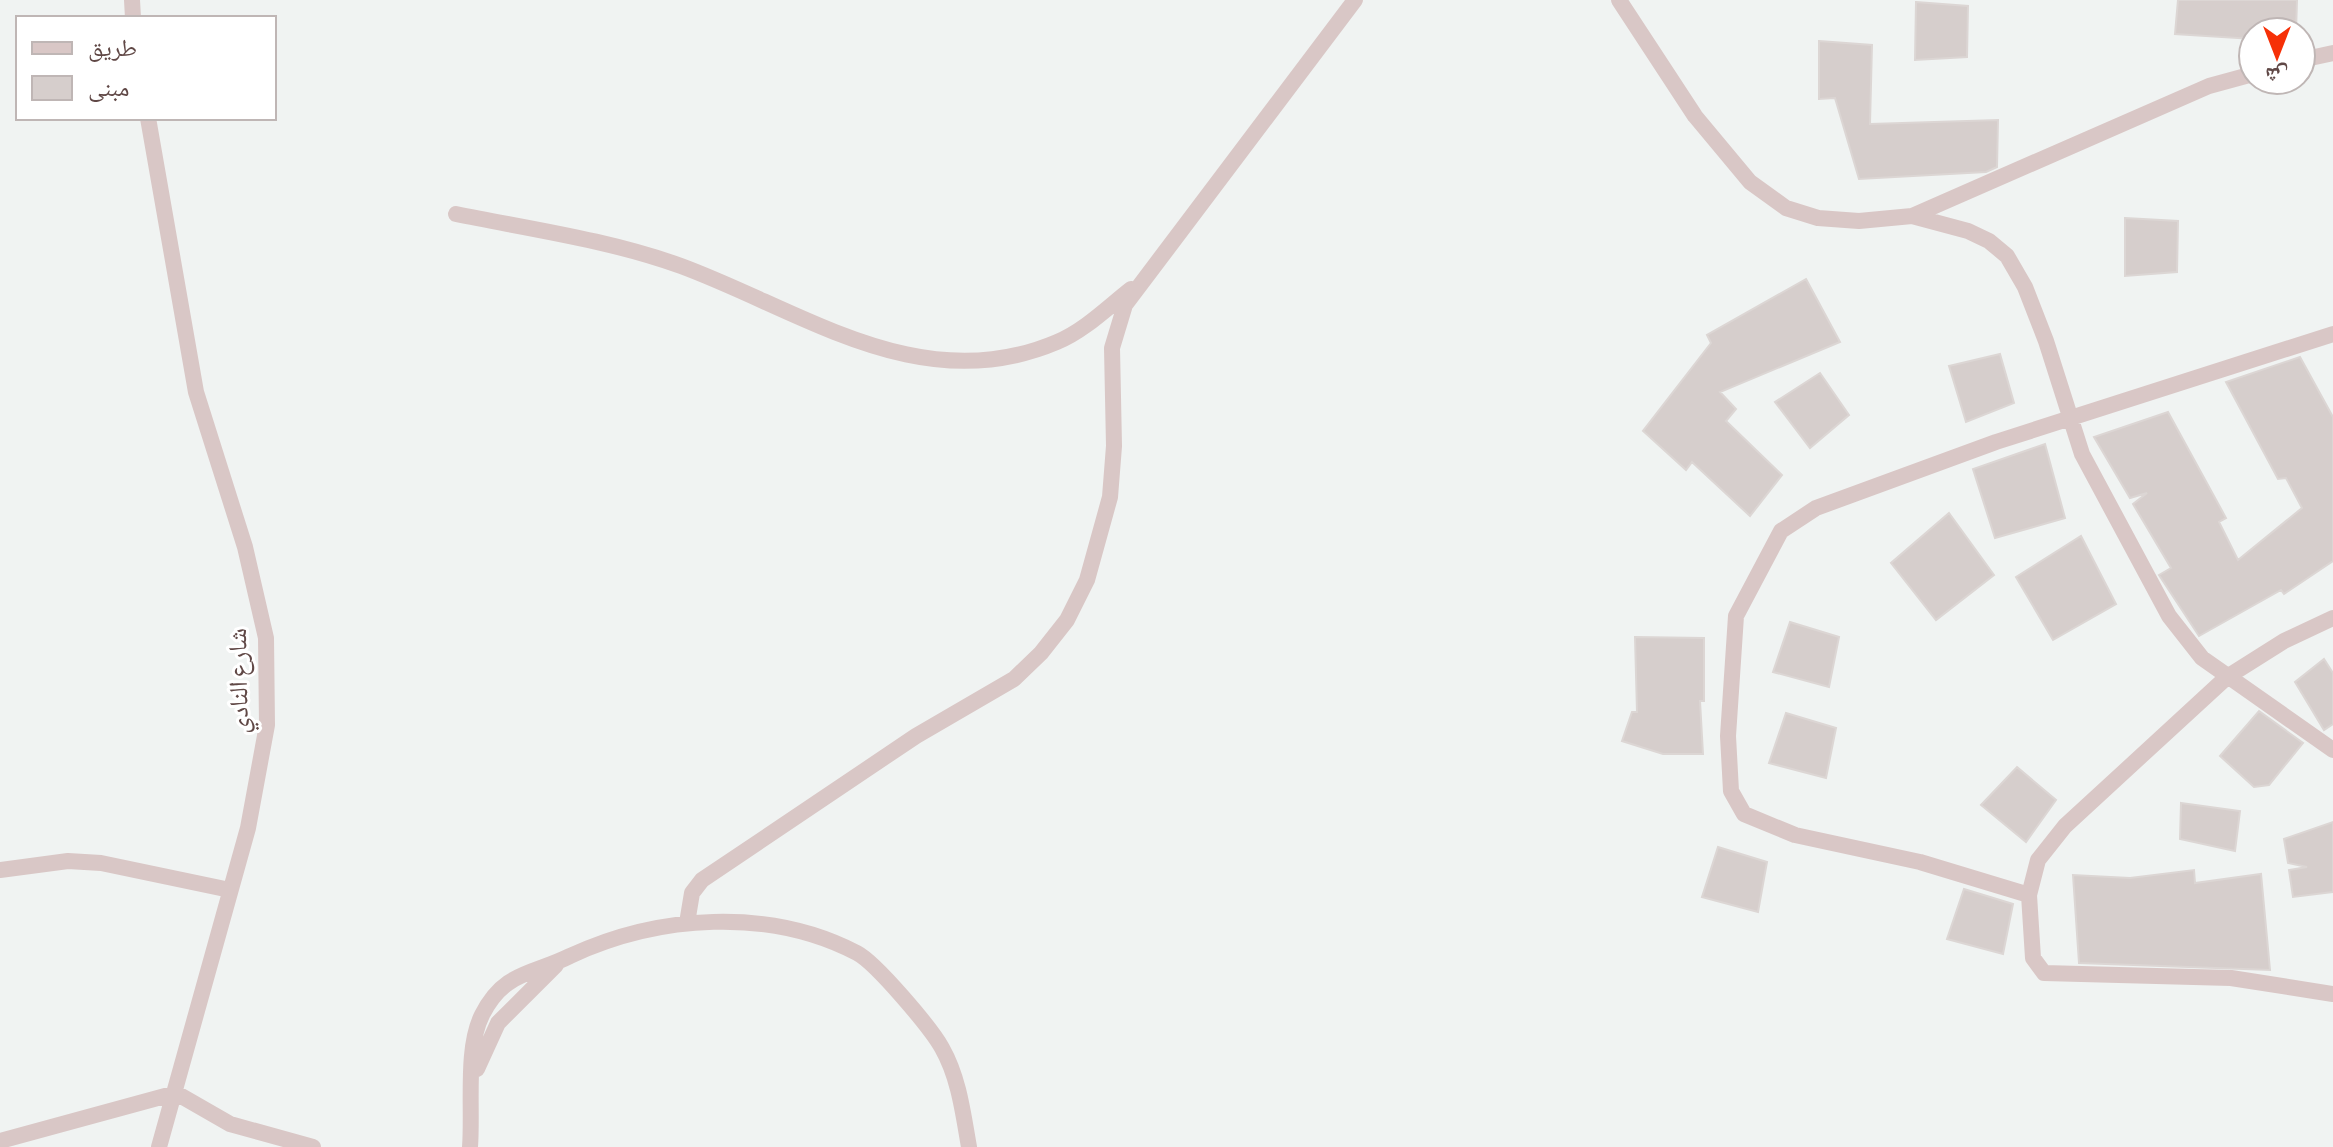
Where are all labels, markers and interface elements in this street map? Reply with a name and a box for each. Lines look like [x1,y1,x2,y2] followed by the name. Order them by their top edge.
[16,16,276,120] legend
[2237,16,2317,96] north arrow
[88,34,137,62] text: طريق
[2265,62,2289,89] text: ش
[88,74,129,102] text: مبنى
[222,628,260,734] street label: شارع النادي

